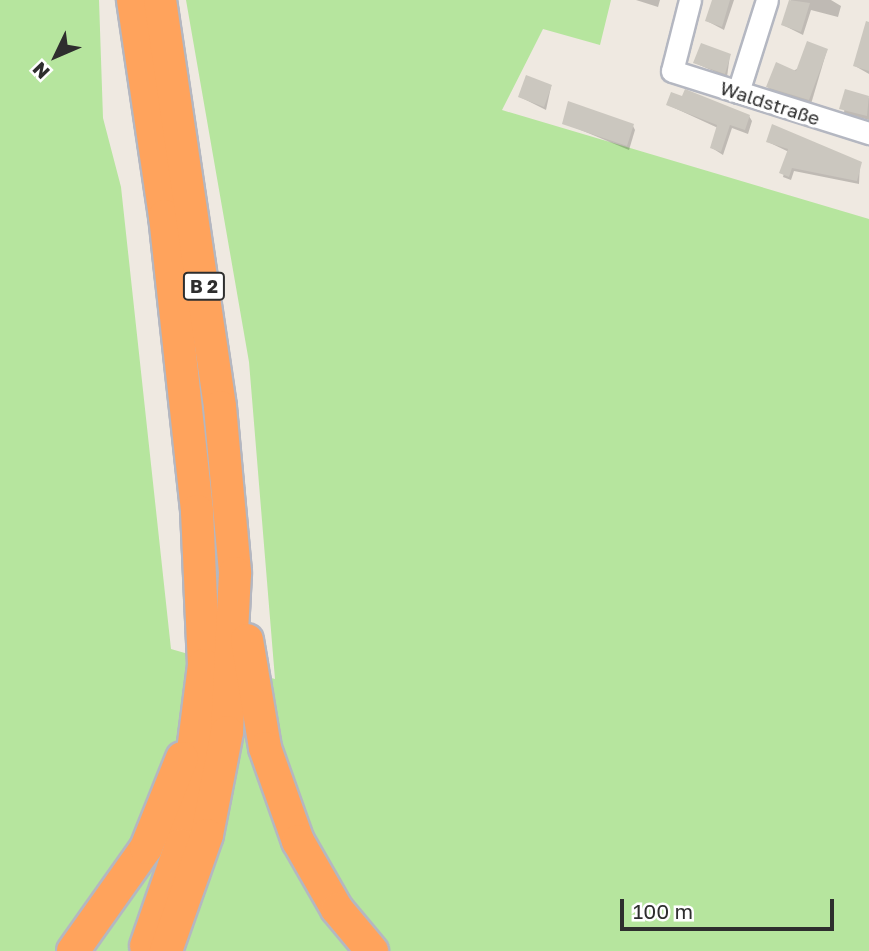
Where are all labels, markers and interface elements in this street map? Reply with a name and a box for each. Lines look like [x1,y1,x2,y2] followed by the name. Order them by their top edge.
[21,21,91,91] north arrow
[27,58,54,84] text: N
[717,76,823,130] street label: Waldstraße
[181,272,227,300] road number: B 2
[624,884,838,928] scale bar
[633,898,693,924] text: 100 m

